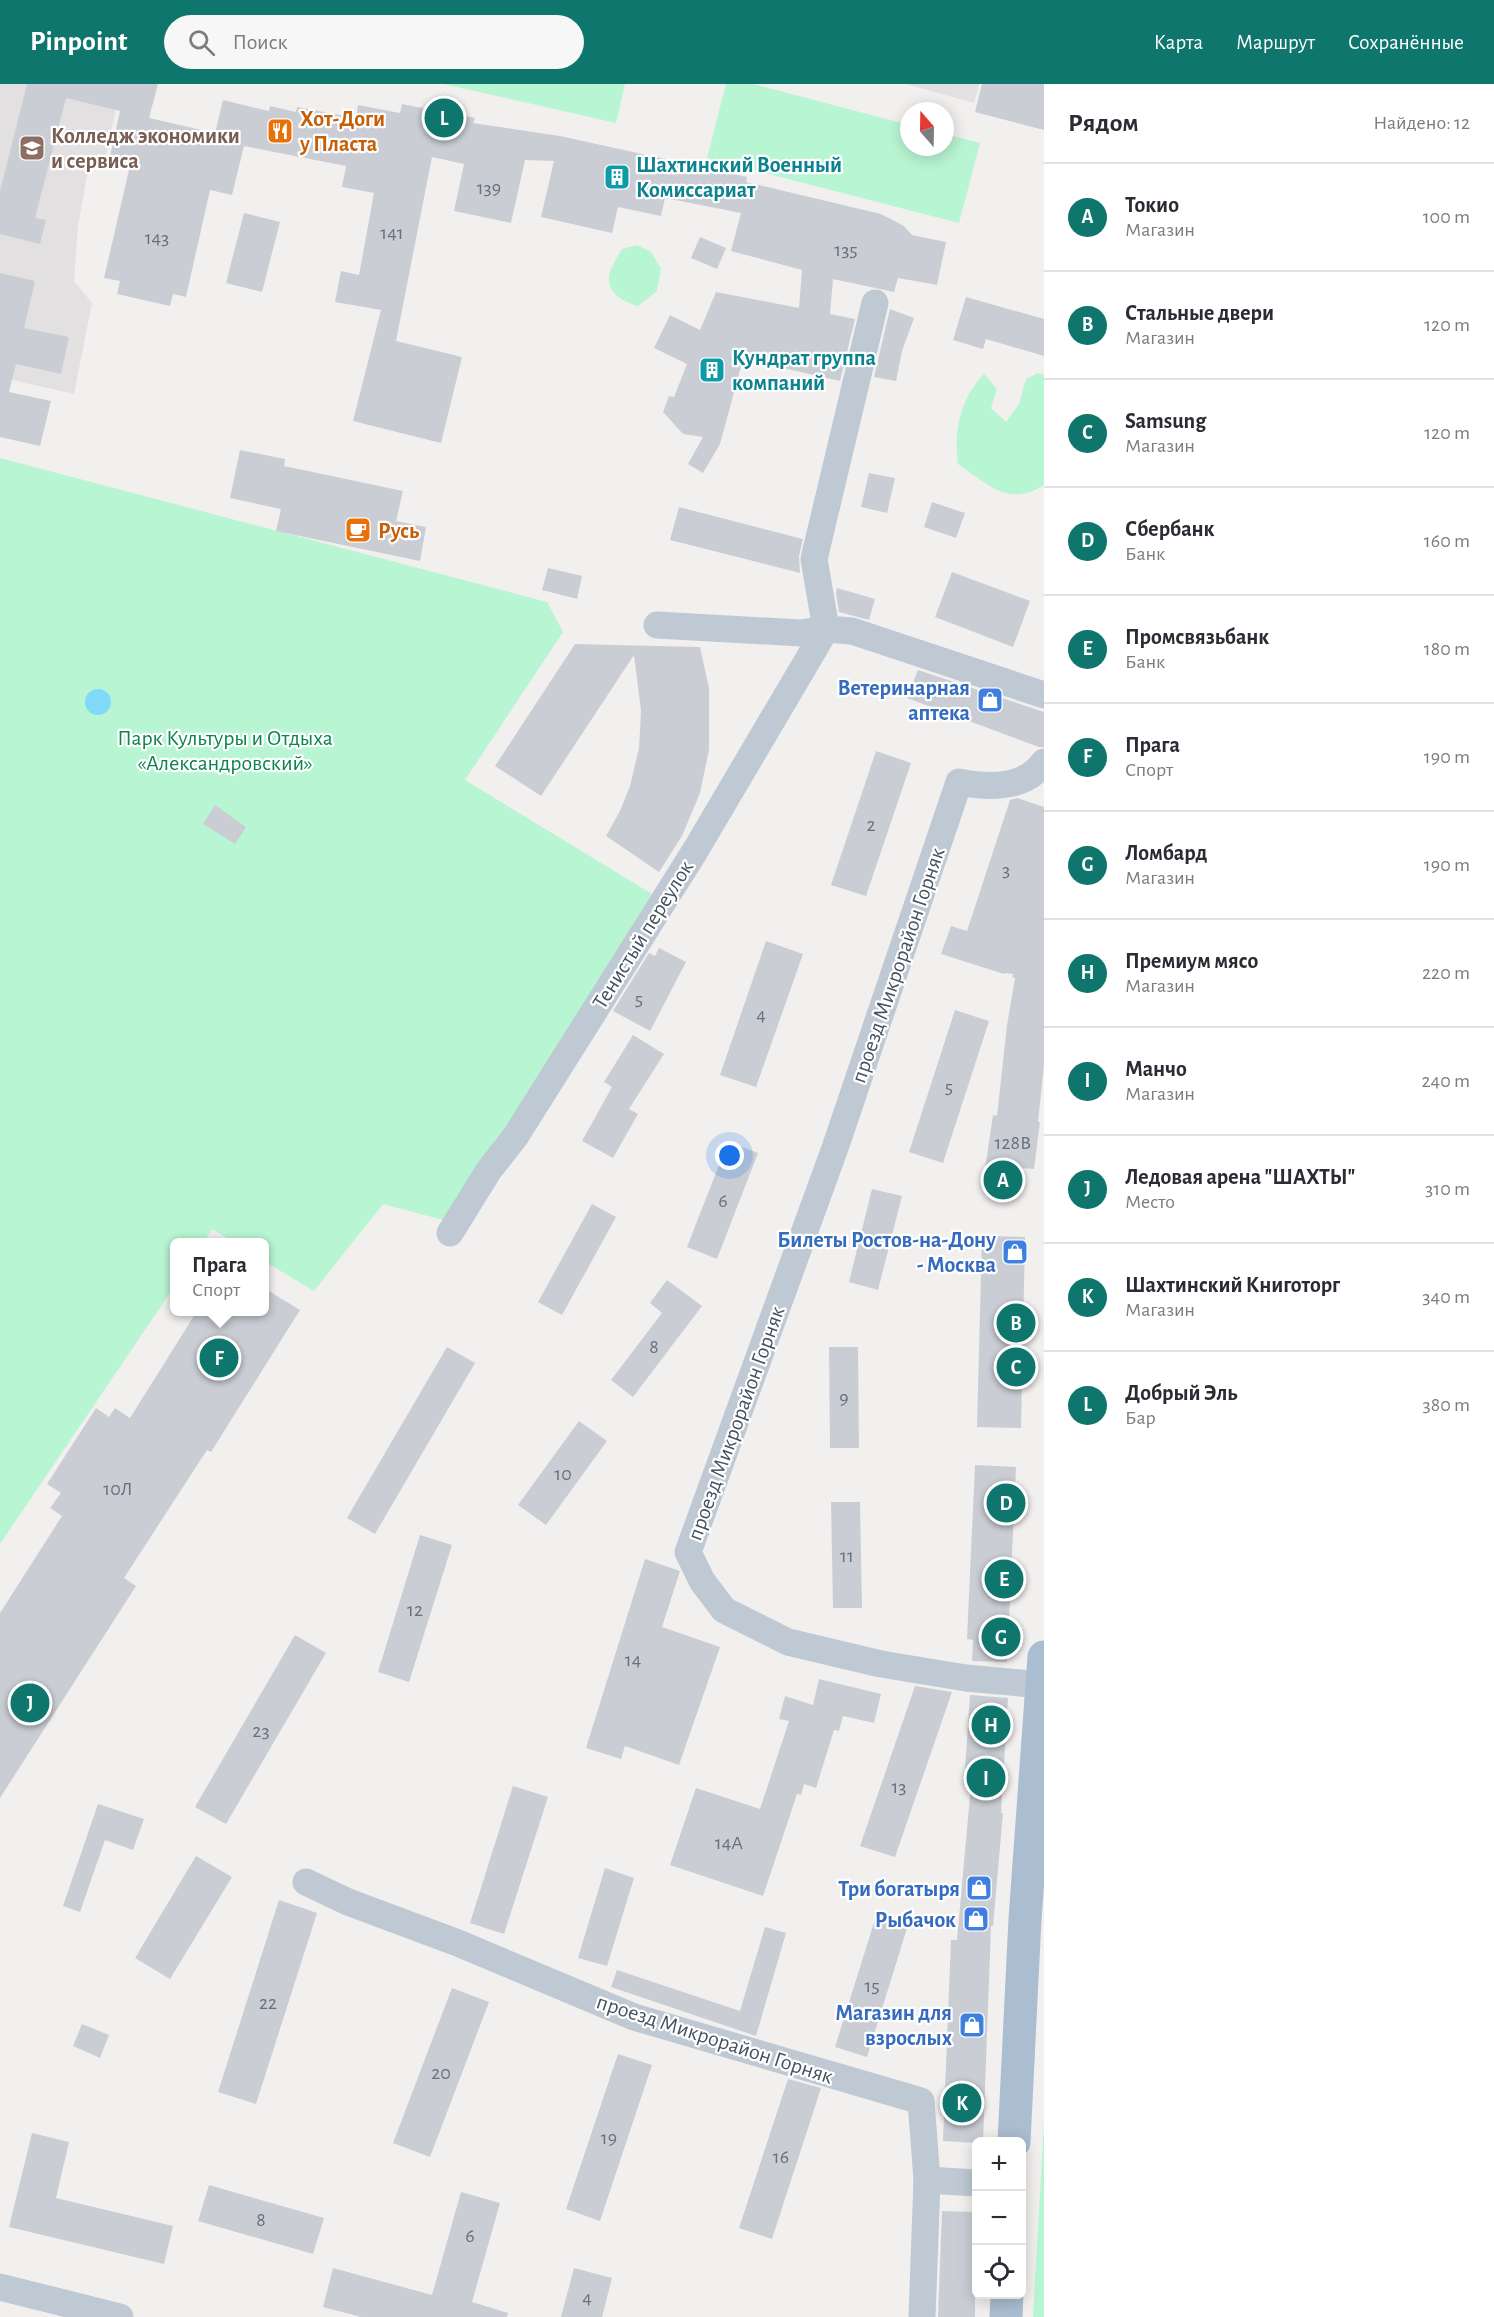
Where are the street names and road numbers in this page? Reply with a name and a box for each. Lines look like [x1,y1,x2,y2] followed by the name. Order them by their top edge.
[847,845,949,1086] street label: проезд Микрорайон Горняк
[588,857,697,1013] street label: Тенистый переулок
[683,1303,789,1543] street label: проезд Микрорайон Горняк
[594,1990,836,2088] street label: проезд Микрорайон Горняк

